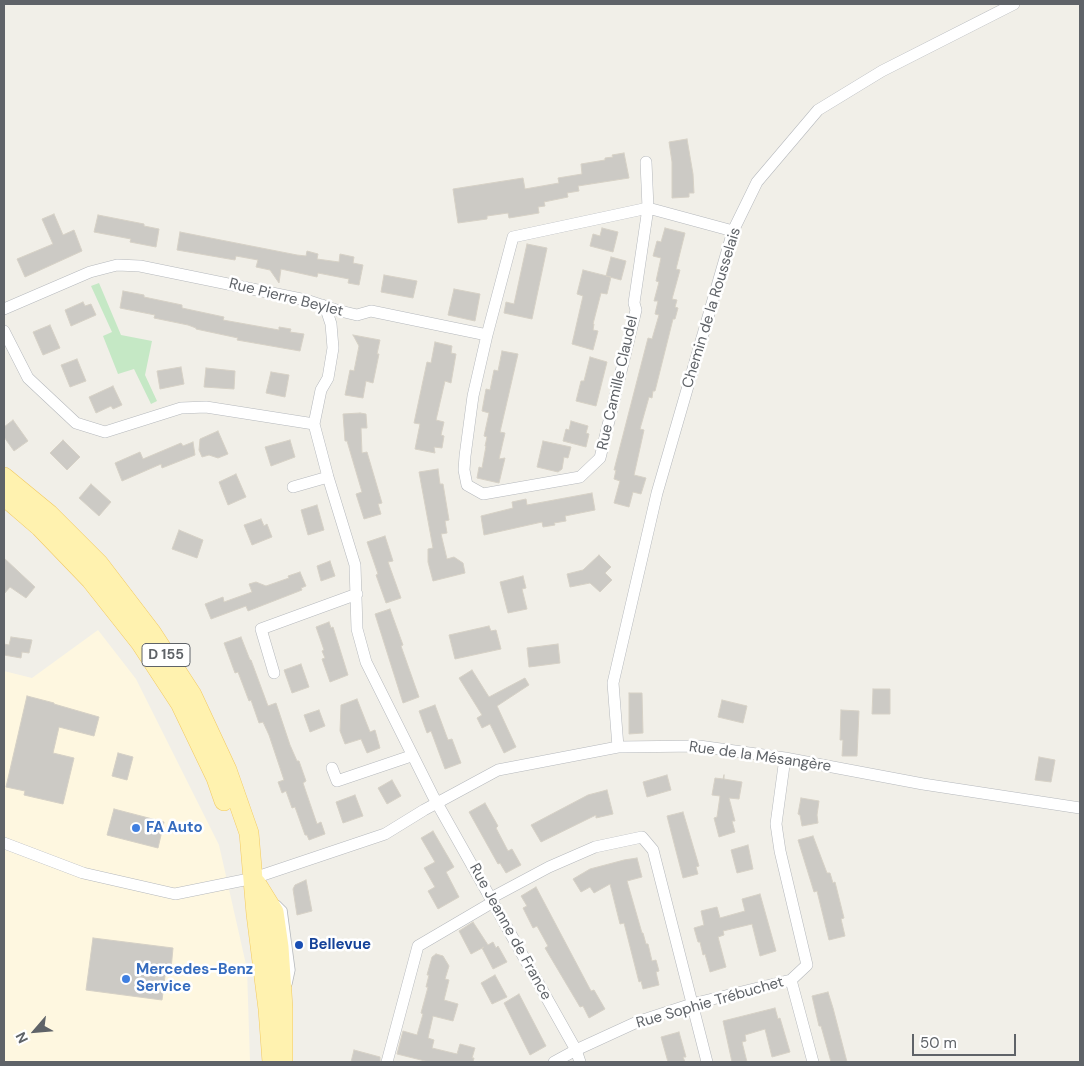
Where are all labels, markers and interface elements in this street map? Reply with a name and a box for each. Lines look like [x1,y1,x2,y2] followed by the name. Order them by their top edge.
[679,225,745,391] street label: Chemin de la Rousselais
[227,275,345,321] street label: Rue Pierre Beylet
[594,314,642,452] street label: Rue Camille Claudel
[142,644,190,666] road number: D 155
[688,738,832,776] street label: Rue de la Mésangère
[146,819,203,837] place label: FA Auto
[130,822,142,834] marker: FA Auto
[465,861,555,1003] street label: Rue Jeanne de France
[309,936,371,954] place label: Bellevue
[293,939,305,951] marker: Bellevue
[136,961,253,996] place label: Mercedes-Benz Service
[120,973,132,985] marker: Mercedes-Benz Service
[634,973,786,1033] street label: Rue Sophie Trébuchet
[10,1006,60,1056] north arrow
[914,1024,1018,1056] scale bar
[11,1029,32,1046] text: N
[920,1033,957,1053] text: 50 m

